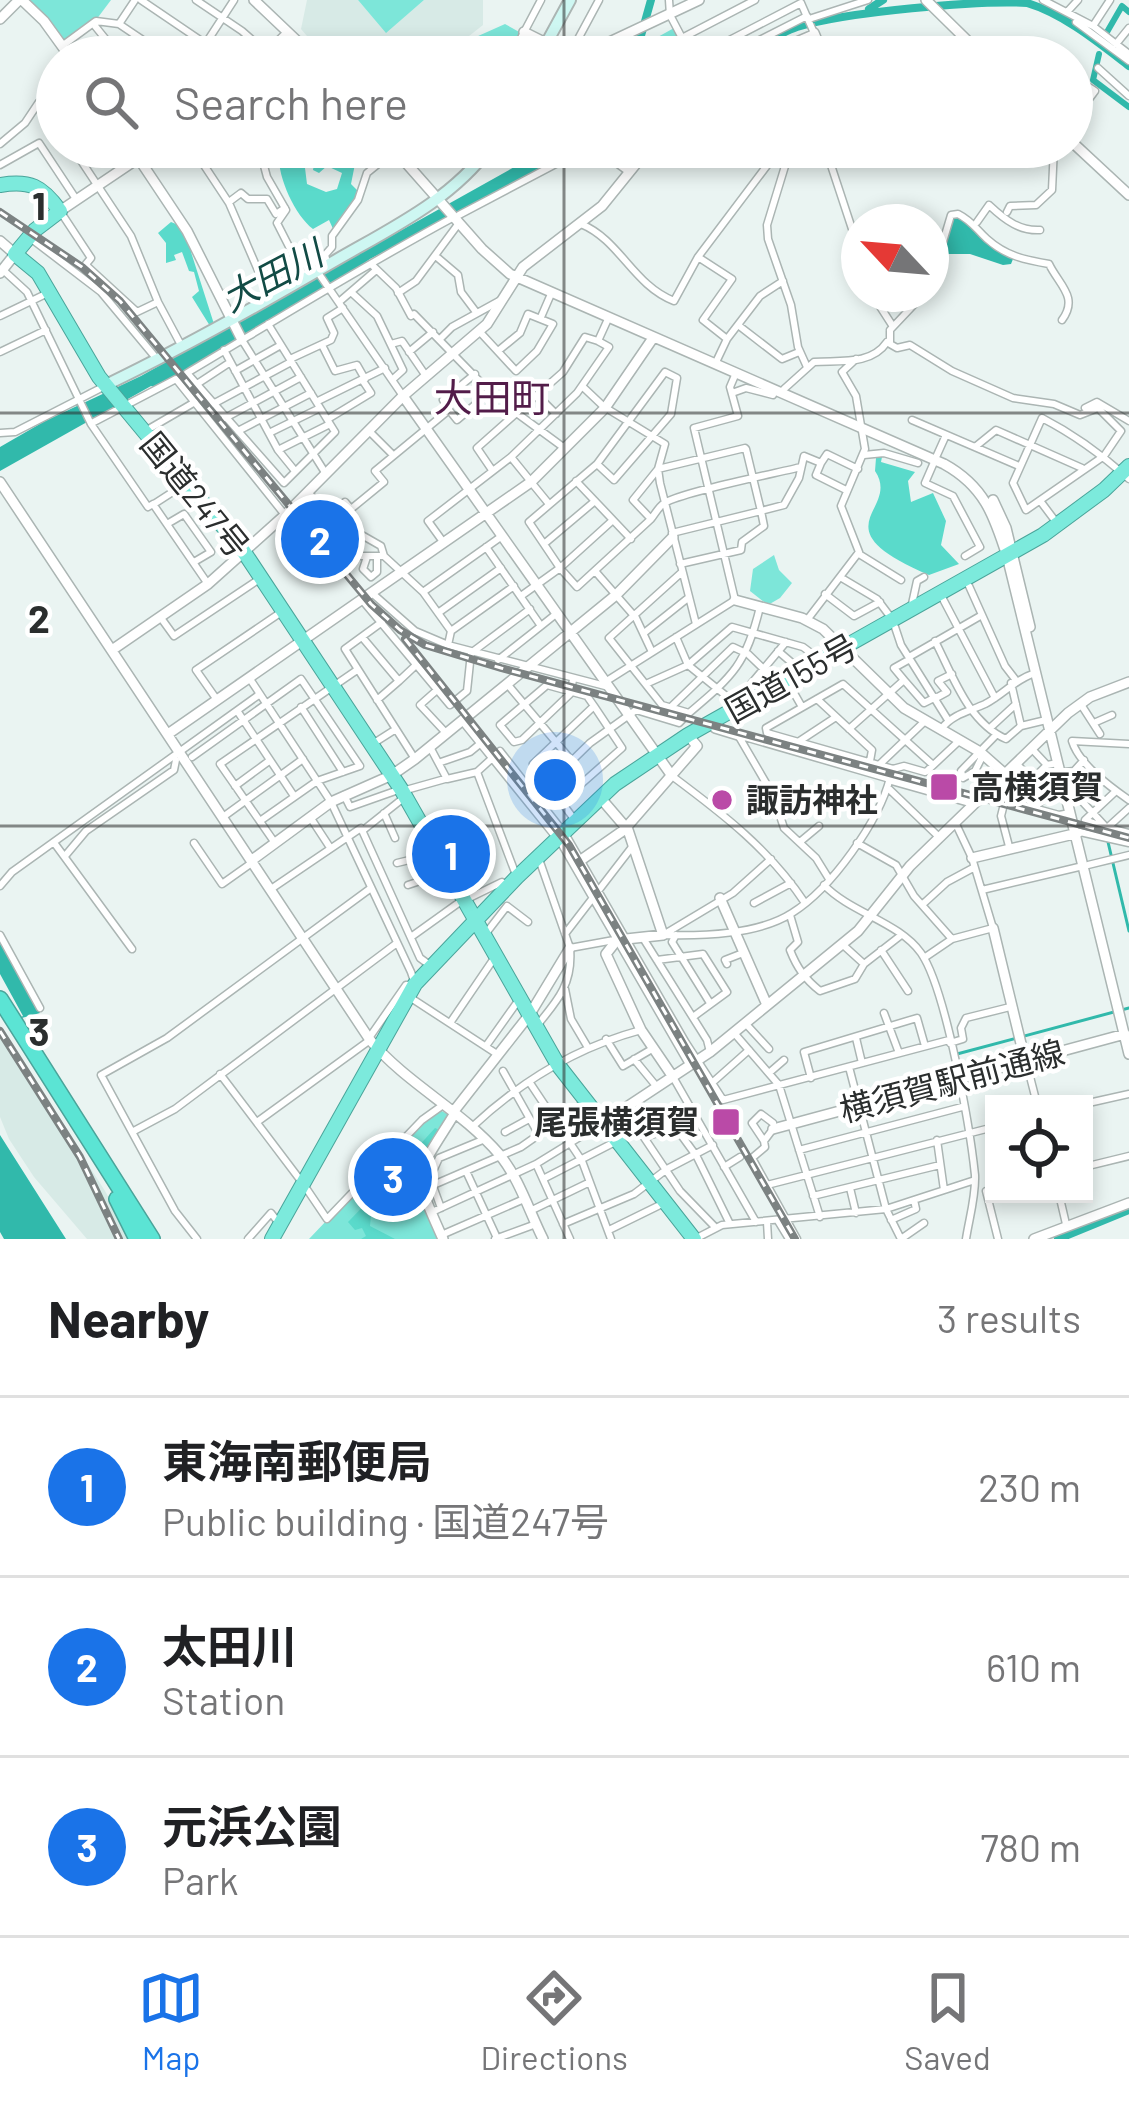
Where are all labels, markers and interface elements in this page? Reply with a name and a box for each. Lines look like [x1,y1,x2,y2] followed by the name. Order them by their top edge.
[36,36,1093,168] search box
[78,69,144,135] icon: search
[174,75,408,129] text: Search here
[32,181,46,228] text: 1
[841,204,949,312] north arrow
[214,228,333,319] water label: 大田川
[433,373,551,420] district label: 大田町
[133,424,258,565] street label: 国道247号
[281,494,359,584] pin: 2
[28,594,50,641] text: 2
[718,625,863,730] street label: 国道155号
[525,750,585,810] your location
[971,766,1103,806] place label: 高横須賀
[928,771,960,803] marker: 高横須賀
[746,779,878,819] place label: 諏訪神社
[709,787,735,813] marker: 諏訪神社
[412,809,490,899] pin: 1
[28,1007,50,1054] text: 3
[835,1031,1068,1129] street label: 横須賀駅前通線
[985,1095,1093,1203] map controls
[985,1095,1093,1203] button: locate
[534,1101,699,1141] place label: 尾張横須賀
[710,1106,742,1138] marker: 尾張横須賀
[354,1132,432,1222] pin: 3
[48,1287,209,1348] text: Nearby
[937,1294,1081,1341] text: 3 results
[162,1433,432,1487] text: 東海南郵便局
[80,1463,94,1510] text: 1
[978,1463,1081,1510] text: 230 m
[162,1497,609,1544] text: Public building · 国道247号
[162,1618,297,1672] text: 太田川
[76,1643,98,1690] text: 2
[986,1643,1081,1690] text: 610 m
[162,1676,285,1723] text: Station
[162,1798,342,1852] text: 元浜公園
[76,1823,98,1870] text: 3
[980,1823,1081,1870] text: 780 m
[162,1856,239,1903] text: Park
[138,1965,204,2077] tab: Map
[480,1965,628,2077] tab: Directions
[904,1965,991,2077] tab: Saved

